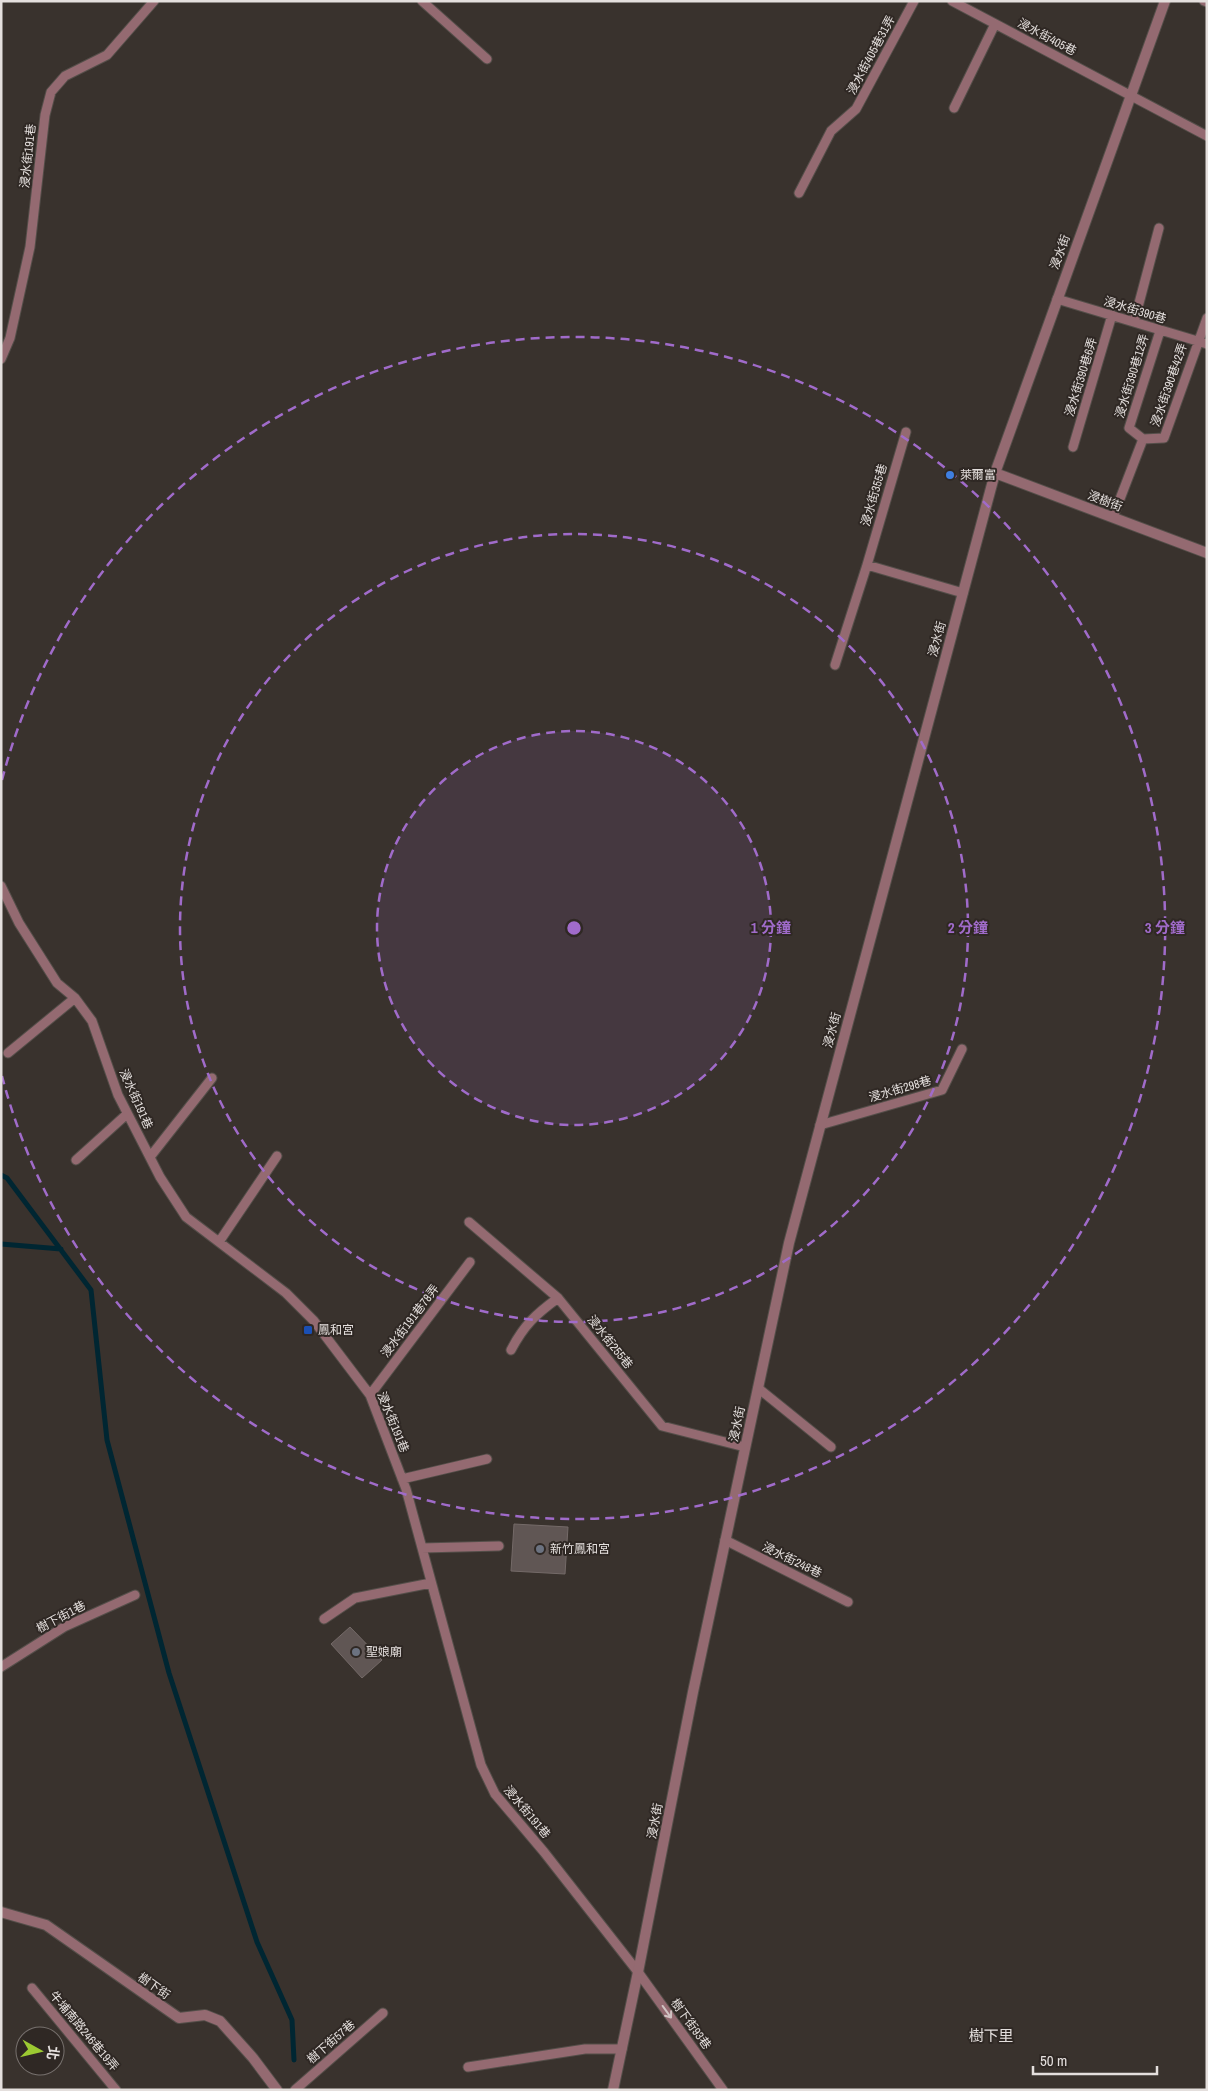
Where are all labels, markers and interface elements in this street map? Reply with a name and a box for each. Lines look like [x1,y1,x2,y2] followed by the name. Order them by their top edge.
[843,13,899,97] street label: 浸水街405巷31弄
[1015,15,1079,59] street label: 浸水街405巷
[17,123,39,189] street label: 浸水街191巷
[1046,232,1074,272] street label: 浸水街
[1102,293,1168,327] street label: 浸水街390巷
[1112,332,1152,420] street label: 浸水街390巷12弄
[1061,336,1101,418] street label: 浸水街390巷6弄
[1147,341,1191,429] street label: 浸水街390巷42弄
[857,462,891,528] street label: 浸水街355巷
[960,467,996,483] place label: 萊爾富
[944,469,956,481] marker: 萊爾富
[1085,487,1125,515] street label: 浸樹街
[925,620,949,658] street label: 浸水街
[751,917,791,938] text: 1 分鐘
[948,917,988,938] text: 2 分鐘
[1145,917,1185,938] text: 3 分鐘
[565,919,583,937] centre of rings
[820,1011,844,1049] street label: 浸水街
[116,1066,156,1132] street label: 浸水街191巷
[867,1072,933,1106] street label: 浸水街298巷
[377,1281,443,1361] street label: 浸水街191巷78弄
[584,1312,636,1372] street label: 浸水街255巷
[318,1322,354,1338] place label: 鳳和宮
[302,1324,314,1336] marker: 鳳和宮
[374,1389,412,1455] street label: 浸水街191巷
[725,1405,749,1443] street label: 浸水街
[760,1539,824,1581] street label: 浸水街248巷
[550,1541,610,1557] place label: 新竹鳳和宮
[534,1543,546,1555] marker: 新竹鳳和宮
[34,1597,88,1637] street label: 樹下街1巷
[366,1644,402,1660] place label: 聖娘廟
[350,1646,362,1658] marker: 聖娘廟
[500,1782,554,1842] street label: 浸水街191巷
[644,1802,666,1840] street label: 浸水街
[135,1969,173,2003] street label: 樹下街
[46,1988,122,2074] street label: 牛埔南路246巷19弄
[667,1995,715,2053] street label: 樹下街93巷
[662,2005,672,2019] one-way arrow
[304,2017,358,2067] street label: 樹下街57巷
[968,2025,1014,2046] district label: 樹下里
[15,2026,65,2076] north arrow
[1033,2044,1157,2076] scale bar
[43,2045,63,2061] text: 北
[1040,2050,1067,2071] text: 50 m

